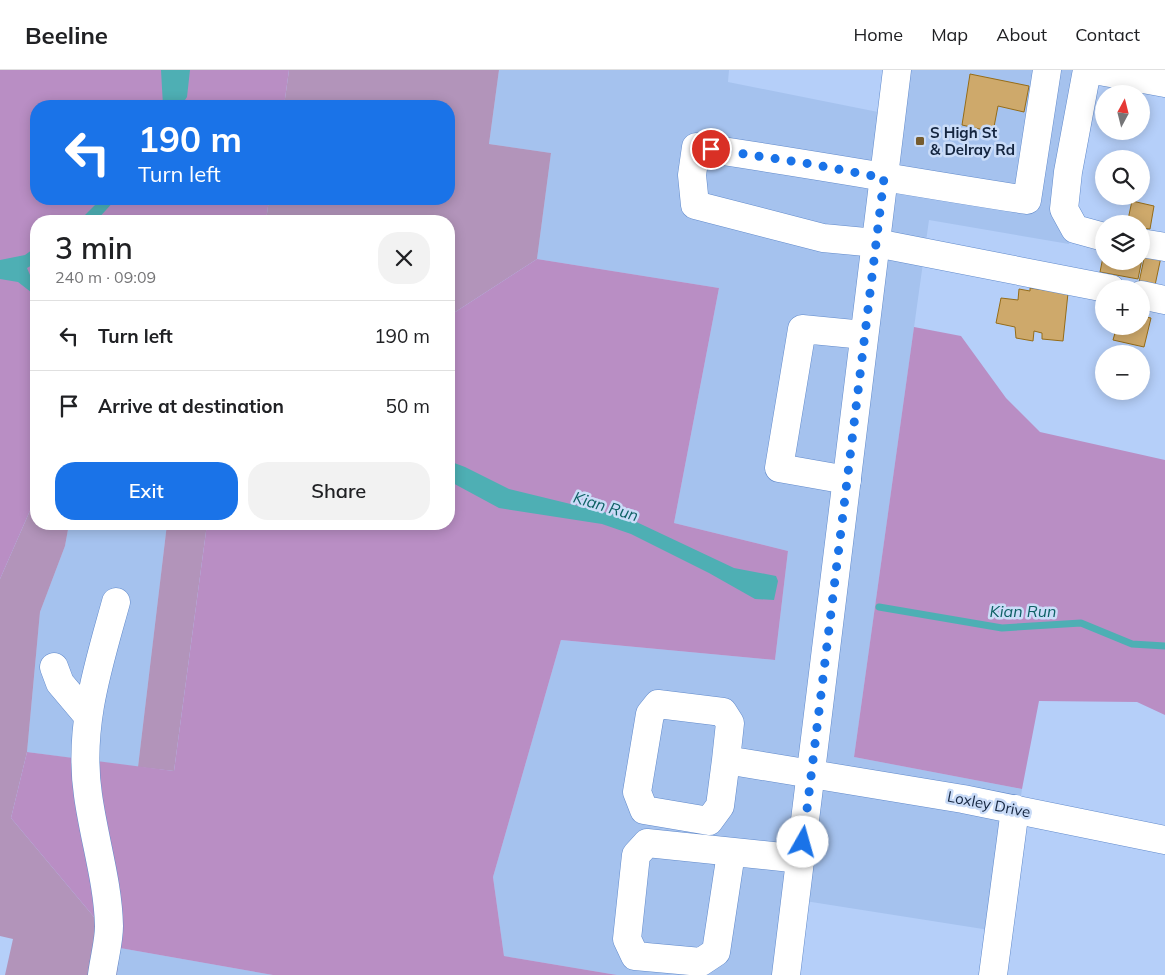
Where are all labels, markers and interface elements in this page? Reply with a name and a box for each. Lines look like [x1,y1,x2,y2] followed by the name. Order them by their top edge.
[25,20,108,50] text: Beeline
[853,23,903,46] text: Home
[931,23,968,46] text: Map
[996,23,1047,46] text: About
[1075,23,1140,46] text: Contact
[1095,85,1150,140] north arrow
[1095,85,1150,400] map controls
[138,117,242,161] text: 190 m
[55,120,120,185] icon: left
[930,123,1015,159] place label: S High St & Delray Rd
[690,128,732,170] pin
[697,135,725,163] icon: arrive
[914,135,926,147] marker: S High St & Delray Rd
[1095,150,1150,205] button: search
[138,160,221,188] text: Turn left
[1095,215,1150,270] button: layers
[55,229,133,267] text: 3 min
[378,232,430,284] button: close
[55,267,156,287] text: 240 m · 09:09
[1095,280,1150,335] button: +
[55,322,83,350] icon: left
[98,324,173,348] text: Turn left
[374,324,430,348] text: 190 m
[1095,345,1150,400] button: −
[55,392,83,420] icon: arrive
[98,394,284,418] text: Arrive at destination
[386,394,430,418] text: 50 m
[55,462,238,520] button: Exit
[248,462,430,520] button: Share
[571,487,641,525] water label: Kian Run
[990,601,1056,621] water label: Kian Run
[946,787,1032,821] street label: Loxley Drive
[776,815,828,867] position arrow

